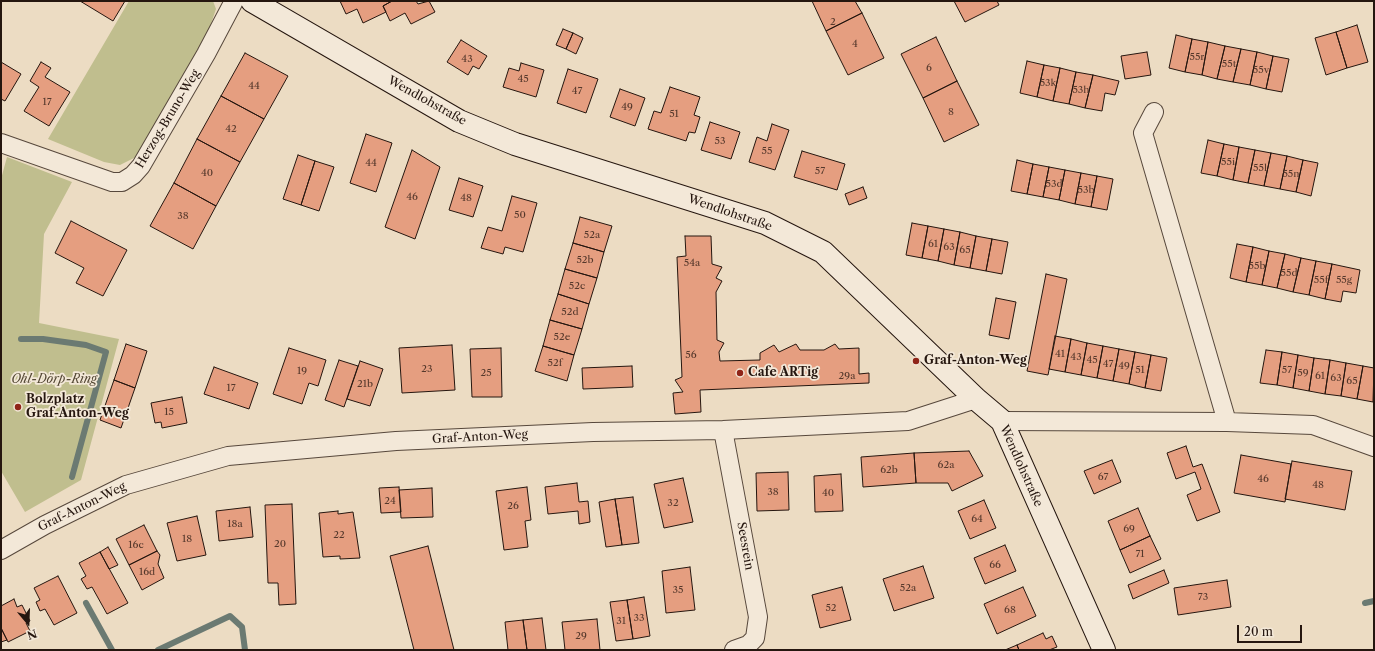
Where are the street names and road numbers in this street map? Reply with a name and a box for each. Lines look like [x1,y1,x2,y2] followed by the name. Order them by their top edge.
[133,67,203,171] street label: Herzog-Bruno-Weg
[385,73,469,129] street label: Wendlohstraße
[686,192,774,234] street label: Wendlohstraße
[997,423,1045,509] street label: Wendlohstraße
[432,427,528,447] street label: Graf-Anton-Weg
[36,480,128,534] street label: Graf-Anton-Weg
[734,521,756,571] street label: Seesrein

